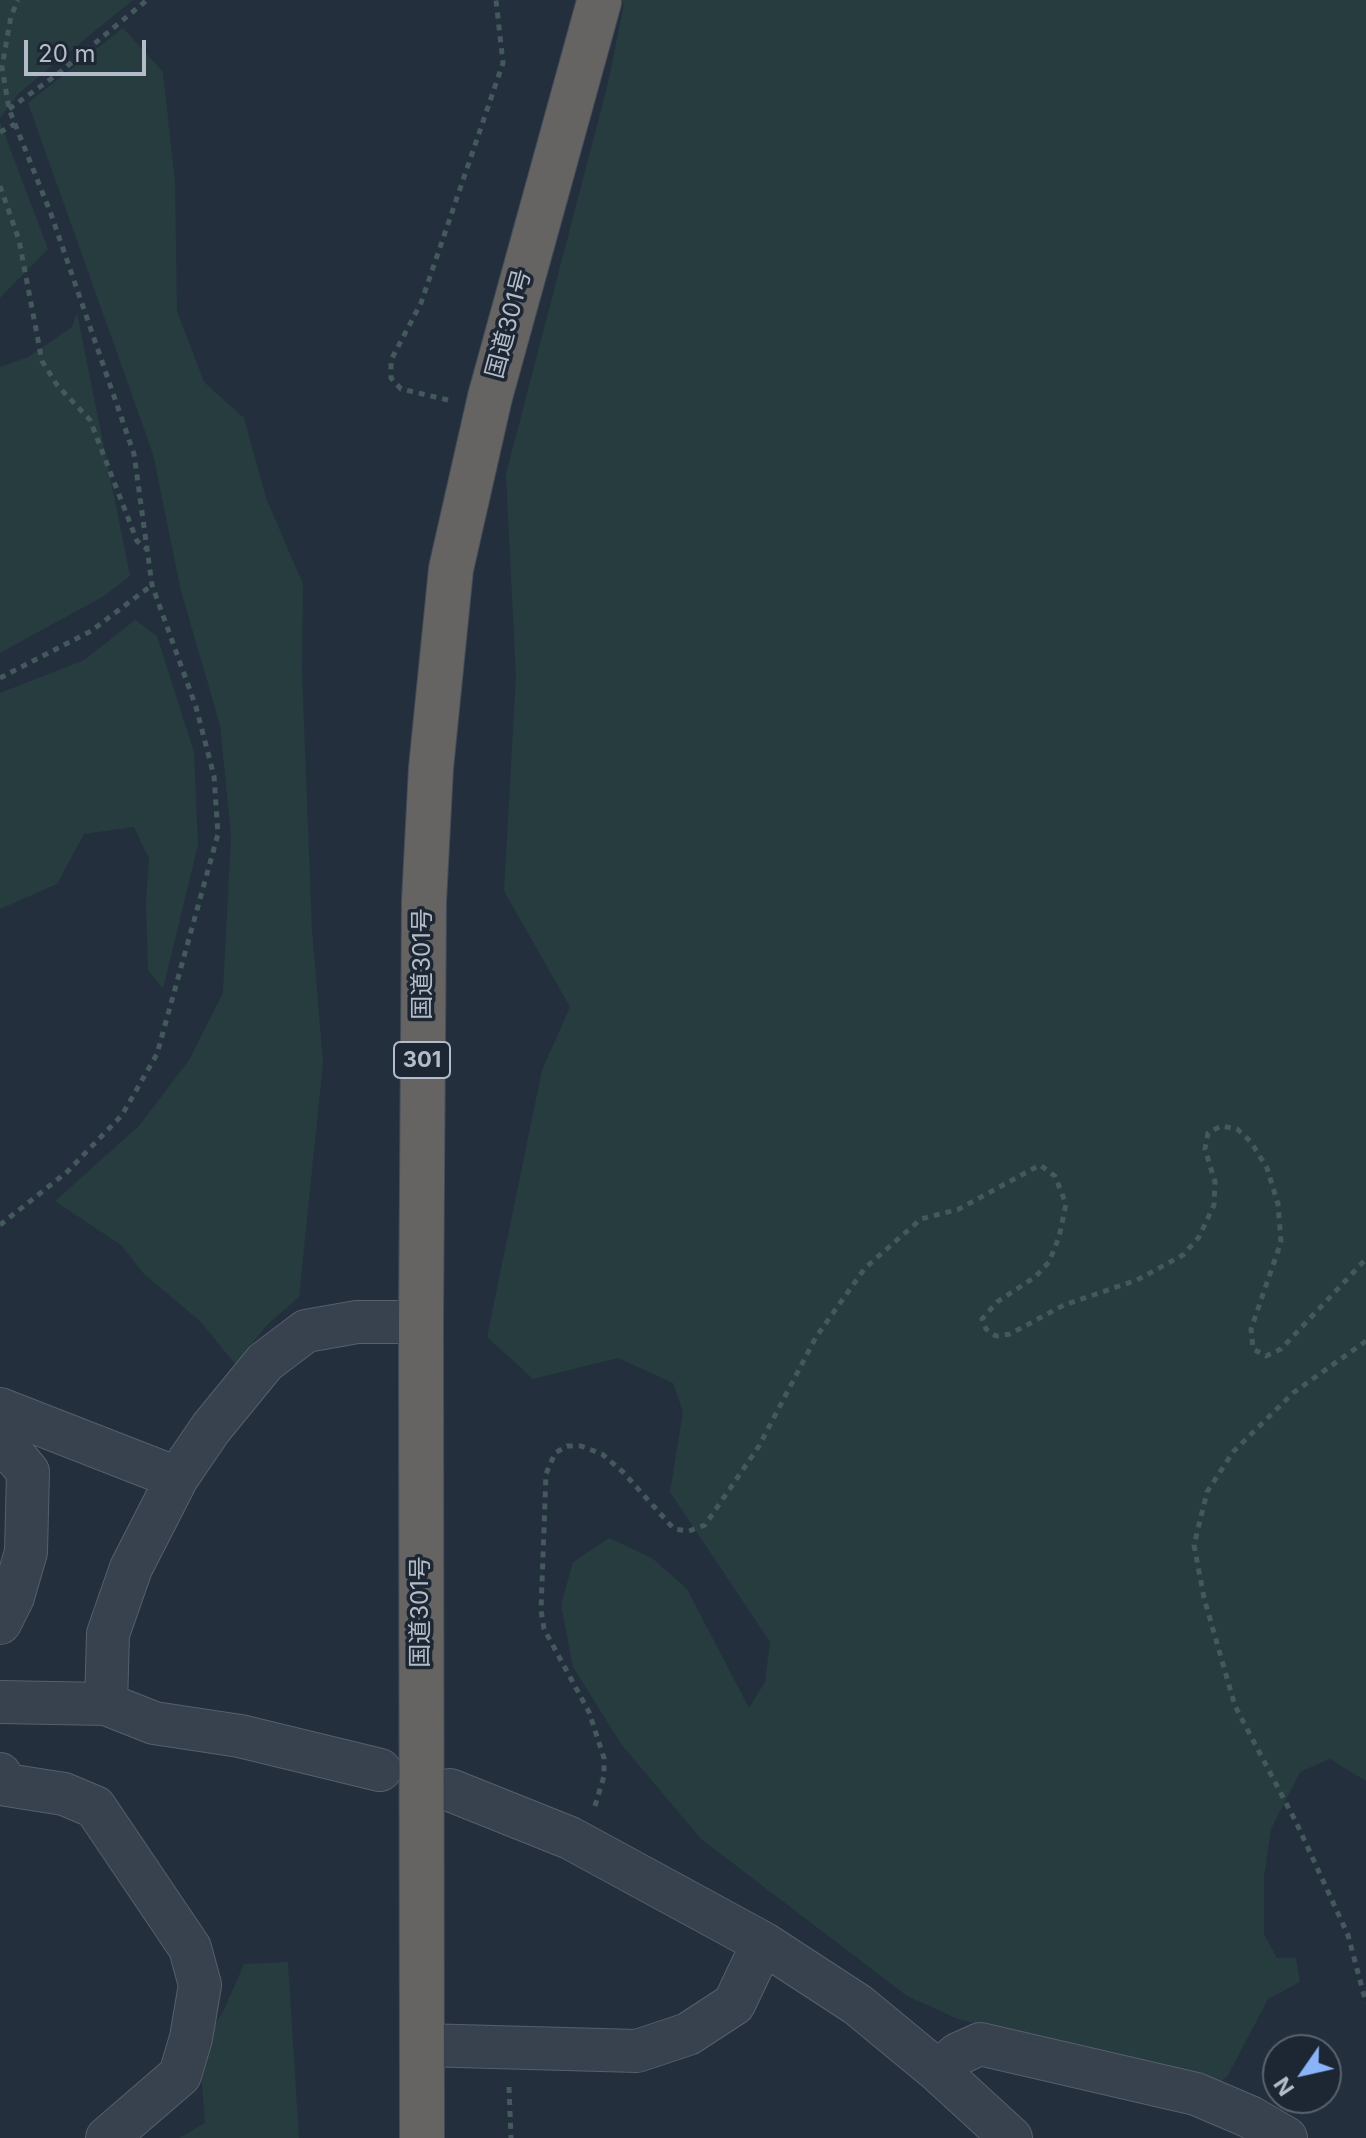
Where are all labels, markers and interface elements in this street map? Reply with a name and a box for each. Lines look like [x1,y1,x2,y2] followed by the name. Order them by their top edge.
[28,24,150,74] scale bar
[38,39,96,68] text: 20 m
[481,266,537,382] street label: 国道301号
[409,908,437,1020] street label: 国道301号
[394,1042,450,1078] road number: 301
[407,1556,435,1668] street label: 国道301号
[1262,2034,1342,2114] north arrow
[1268,2072,1299,2101] text: N

